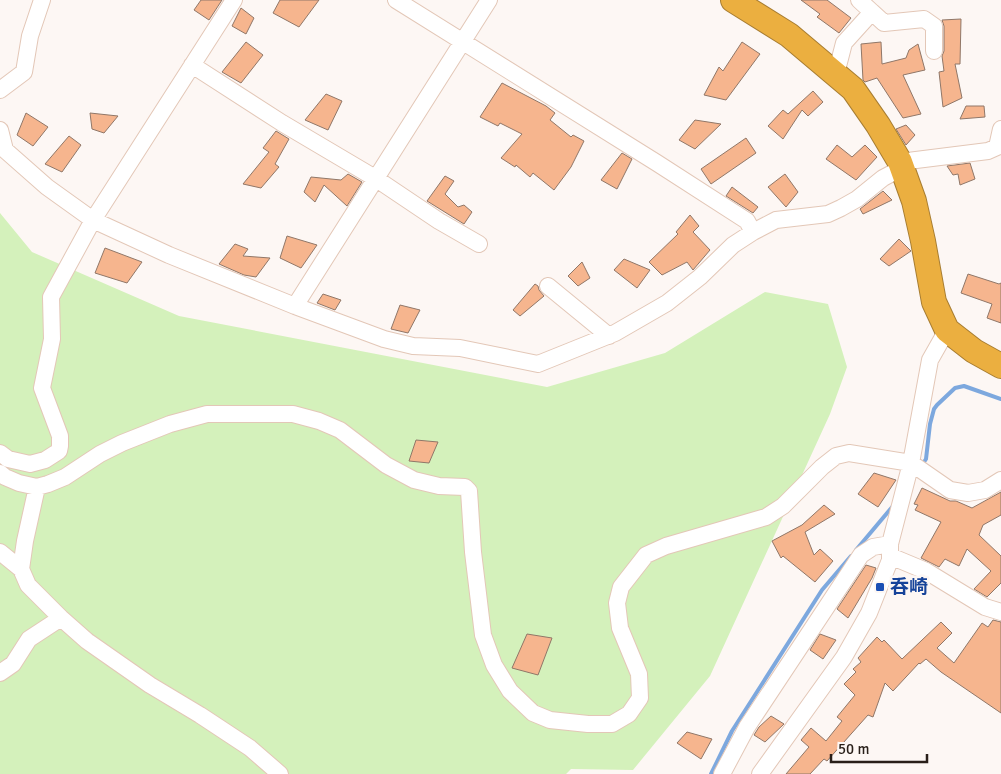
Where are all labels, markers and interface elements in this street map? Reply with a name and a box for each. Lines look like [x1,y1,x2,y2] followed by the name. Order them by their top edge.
[890,575,928,599] place label: 呑崎
[874,581,886,593] marker: 呑崎
[831,732,927,764] scale bar
[838,740,869,758] text: 50 m

